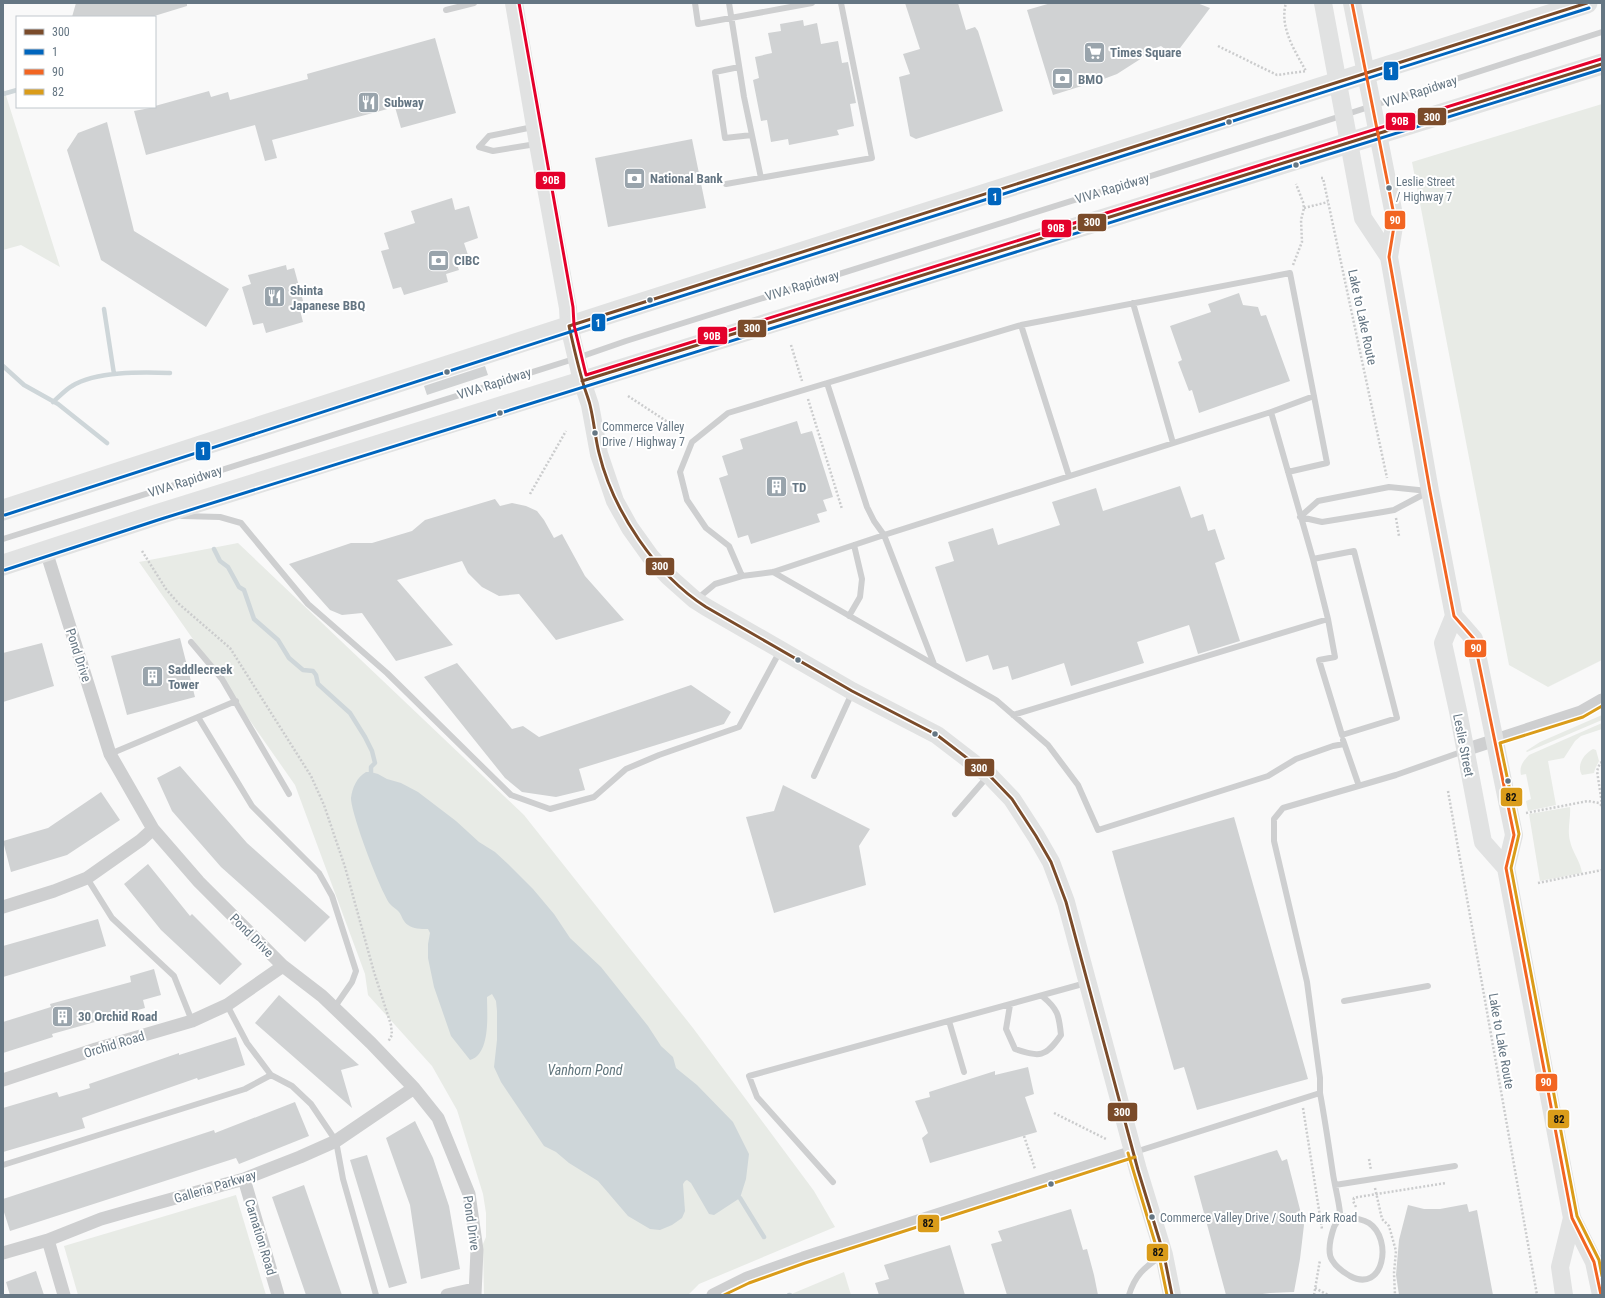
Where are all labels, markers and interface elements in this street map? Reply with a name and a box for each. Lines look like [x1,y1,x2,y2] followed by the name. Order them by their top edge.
[16,16,156,108] legend
[52,25,70,39] text: 300
[1081,39,1107,65] supermarket icon: Times Square
[52,45,58,59] text: 1
[1110,45,1182,60] place label: Times Square
[1383,61,1399,81] line badge: 1
[52,65,64,79] text: 90
[1388,65,1394,78] text: 1
[1050,66,1076,92] bank icon: BMO
[1078,72,1103,87] place label: BMO
[1381,72,1460,110] street label: VIVA Rapidway
[52,85,64,99] text: 82
[356,89,382,115] restaurant icon: Subway
[384,95,424,110] place label: Subway
[1417,107,1447,126] line badge: 300
[1424,111,1441,124] text: 300
[1385,112,1416,131] line badge: 90B
[1391,115,1409,128] text: 90B
[1224,117,1234,127] unlabelled marker
[1291,160,1301,170] unlabelled marker
[622,165,648,191] bank icon: National Bank
[1073,170,1152,207] street label: VIVA Rapidway
[535,171,566,190] line badge: 90B
[650,171,723,186] place label: National Bank
[542,174,560,187] text: 90B
[1396,175,1455,204] place label: Leslie Street / Highway 7
[1384,183,1394,193] marker: Leslie Street / Highway 7
[987,187,1002,206] line badge: 1
[992,191,998,204] text: 1
[1384,210,1406,230] line badge: 90
[1077,213,1107,232] line badge: 300
[1389,214,1401,227] text: 90
[1084,216,1101,229] text: 300
[1041,219,1072,238] line badge: 90B
[1047,222,1065,235] text: 90B
[425,247,451,273] bank icon: CIBC
[454,253,480,268] place label: CIBC
[763,267,842,304] street label: VIVA Rapidway
[1345,268,1380,366] street label: Lake to Lake Route
[290,283,365,313] place label: Shinta Japanese BBQ
[261,284,287,310] restaurant icon: Shinta Japanese BBQ
[645,295,655,305] unlabelled marker
[591,313,606,332] line badge: 1
[595,317,601,330] text: 1
[737,319,767,338] line badge: 300
[744,322,761,335] text: 300
[697,326,728,345] line badge: 90B
[703,330,721,343] text: 90B
[455,364,534,402] street label: VIVA Rapidway
[442,367,452,377] unlabelled marker
[495,408,505,418] unlabelled marker
[602,420,685,449] place label: Commerce Valley Drive / Highway 7
[590,428,600,438] marker: Commerce Valley Drive / Highway 7
[195,441,211,461] line badge: 1
[200,445,206,458] text: 1
[146,462,225,500] street label: VIVA Rapidway
[763,474,789,500] building icon: TD
[792,480,806,495] place label: TD
[645,557,675,576] line badge: 300
[652,560,669,573] text: 300
[63,627,94,684] street label: Pond Drive
[1464,639,1487,658] line badge: 90
[1470,642,1482,655] text: 90
[793,655,803,665] unlabelled marker
[168,662,233,692] place label: Saddlecreek Tower
[140,663,166,689] building icon: Saddlecreek Tower
[1450,712,1477,778] street label: Leslie Street
[930,729,940,739] unlabelled marker
[964,758,995,777] line badge: 300
[971,762,988,775] text: 300
[1503,776,1513,786] unlabelled marker
[1500,787,1523,807] line badge: 82
[1505,791,1517,804] text: 82
[227,910,277,960] street label: Pond Drive
[1486,992,1517,1090] street label: Lake to Lake Route
[49,1003,75,1029] building icon: 30 Orchid Road
[78,1009,158,1024] place label: 30 Orchid Road
[82,1028,146,1061] street label: Orchid Road
[547,1062,623,1078] water label: Vanhorn Pond
[1535,1073,1558,1092] line badge: 90
[1540,1076,1552,1089] text: 90
[1107,1102,1138,1122] line badge: 300
[1114,1106,1131,1119] text: 300
[1547,1109,1570,1129] line badge: 82
[1553,1113,1565,1126] text: 82
[172,1167,259,1206] street label: Galleria Parkway
[1046,1179,1056,1189] unlabelled marker
[460,1195,483,1252] street label: Pond Drive
[242,1197,279,1277] street label: Carnation Road
[1160,1211,1357,1225] place label: Commerce Valley Drive / South Park Road
[1147,1212,1157,1222] marker: Commerce Valley Drive / South Park Road
[917,1214,940,1233] line badge: 82
[922,1217,934,1230] text: 82
[1146,1243,1169,1262] line badge: 82
[1152,1246,1164,1259] text: 82

